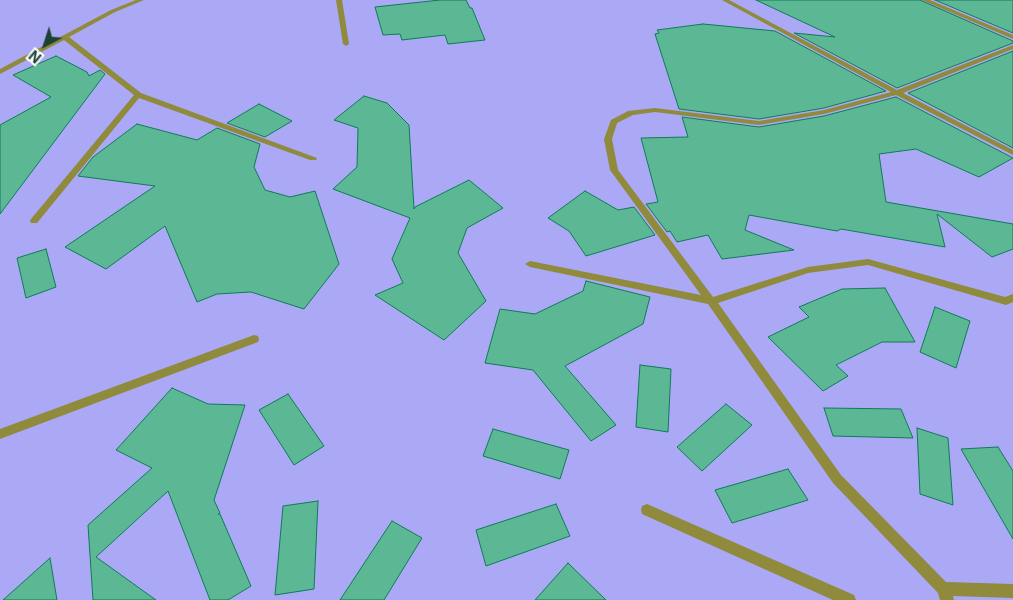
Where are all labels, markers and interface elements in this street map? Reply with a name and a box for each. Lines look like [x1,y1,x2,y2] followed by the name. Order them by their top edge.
[20,20,70,70] north arrow
[25,47,45,67] text: N

